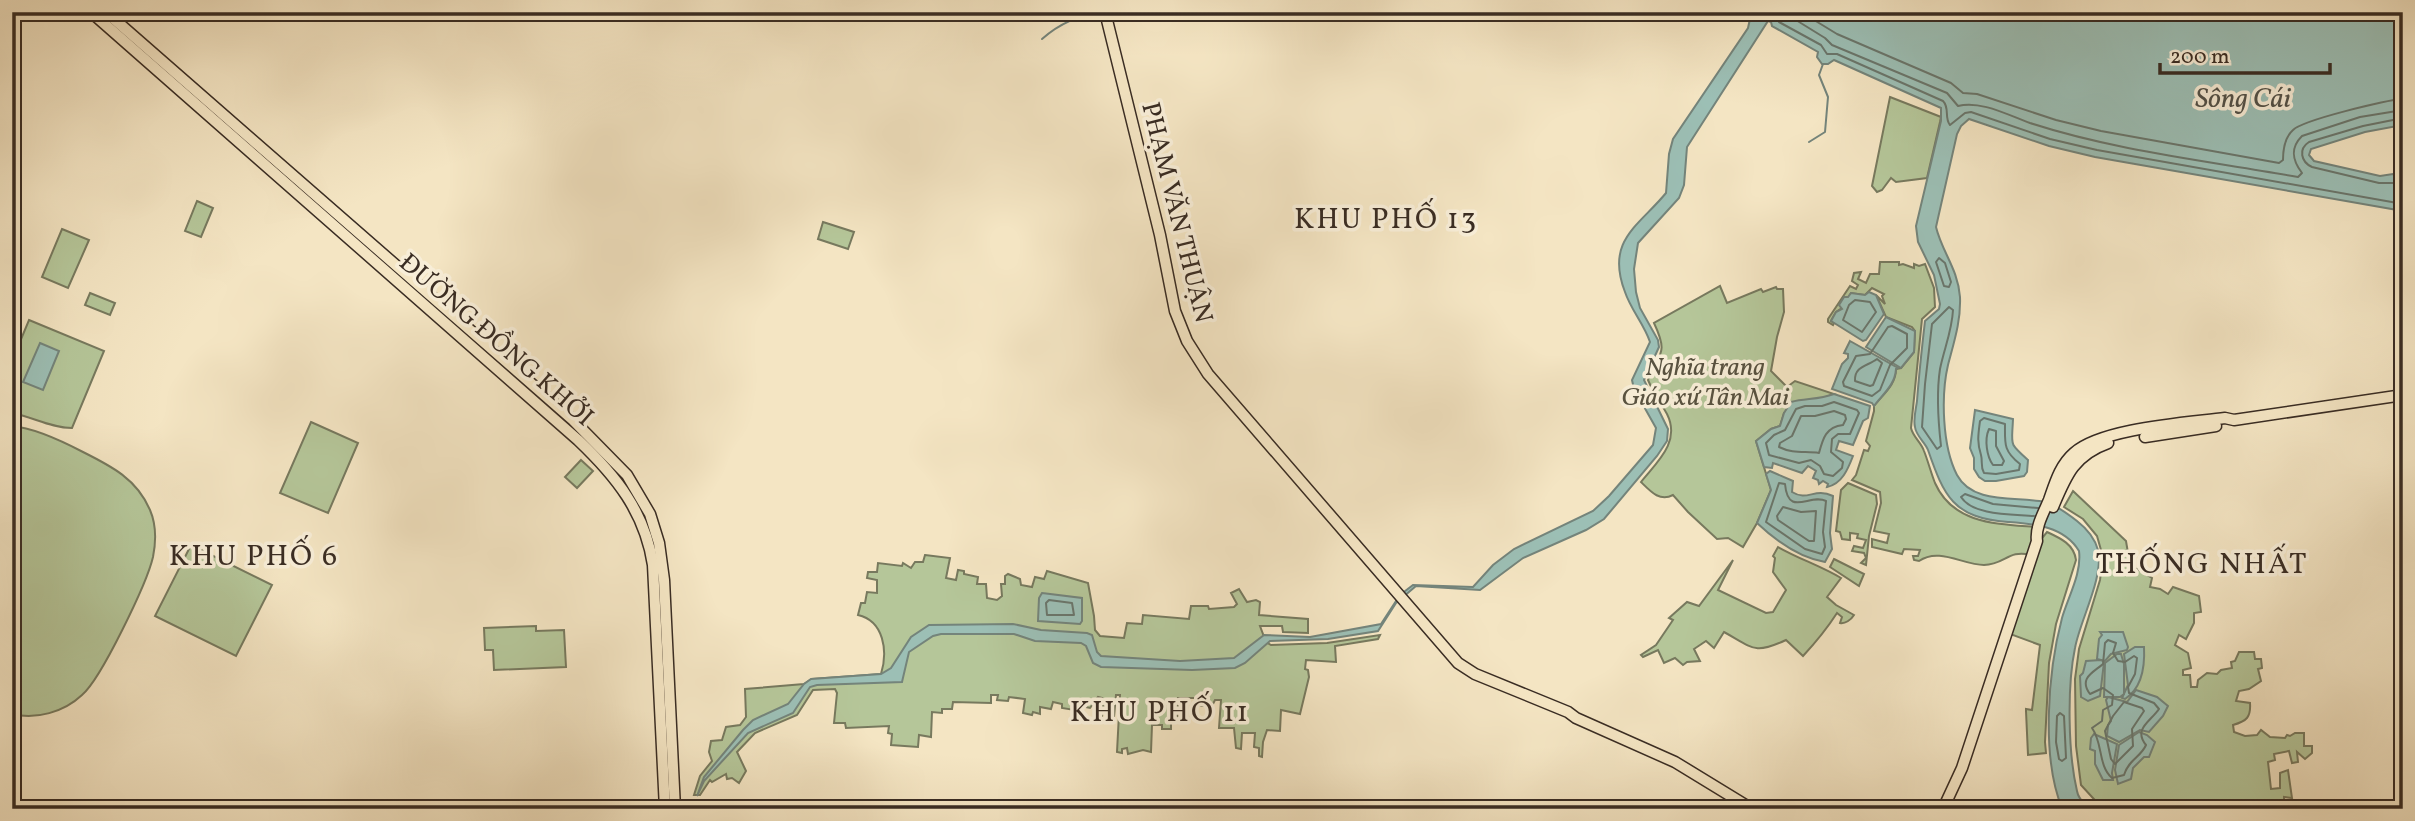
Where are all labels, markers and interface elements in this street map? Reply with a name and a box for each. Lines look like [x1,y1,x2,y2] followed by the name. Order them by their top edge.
[2160,32,2329,76] scale bar
[2170,43,2230,72] text: 200 m
[2195,80,2292,119] water label: Sông Cái
[1131,98,1221,327] street label: PHẠM VĂN THUẬN
[1294,198,1478,241] district label: KHU PHỐ 13
[390,245,602,435] street label: ĐƯỜNG ĐỒNG KHỞI
[1621,350,1789,416] park label: Nghĩa trang Giáo xứ Tân Mai
[169,535,339,578] district label: KHU PHỐ 6
[2096,543,2308,586] district label: THỐNG NHẤT
[1070,691,1250,734] district label: KHU PHỐ 11

